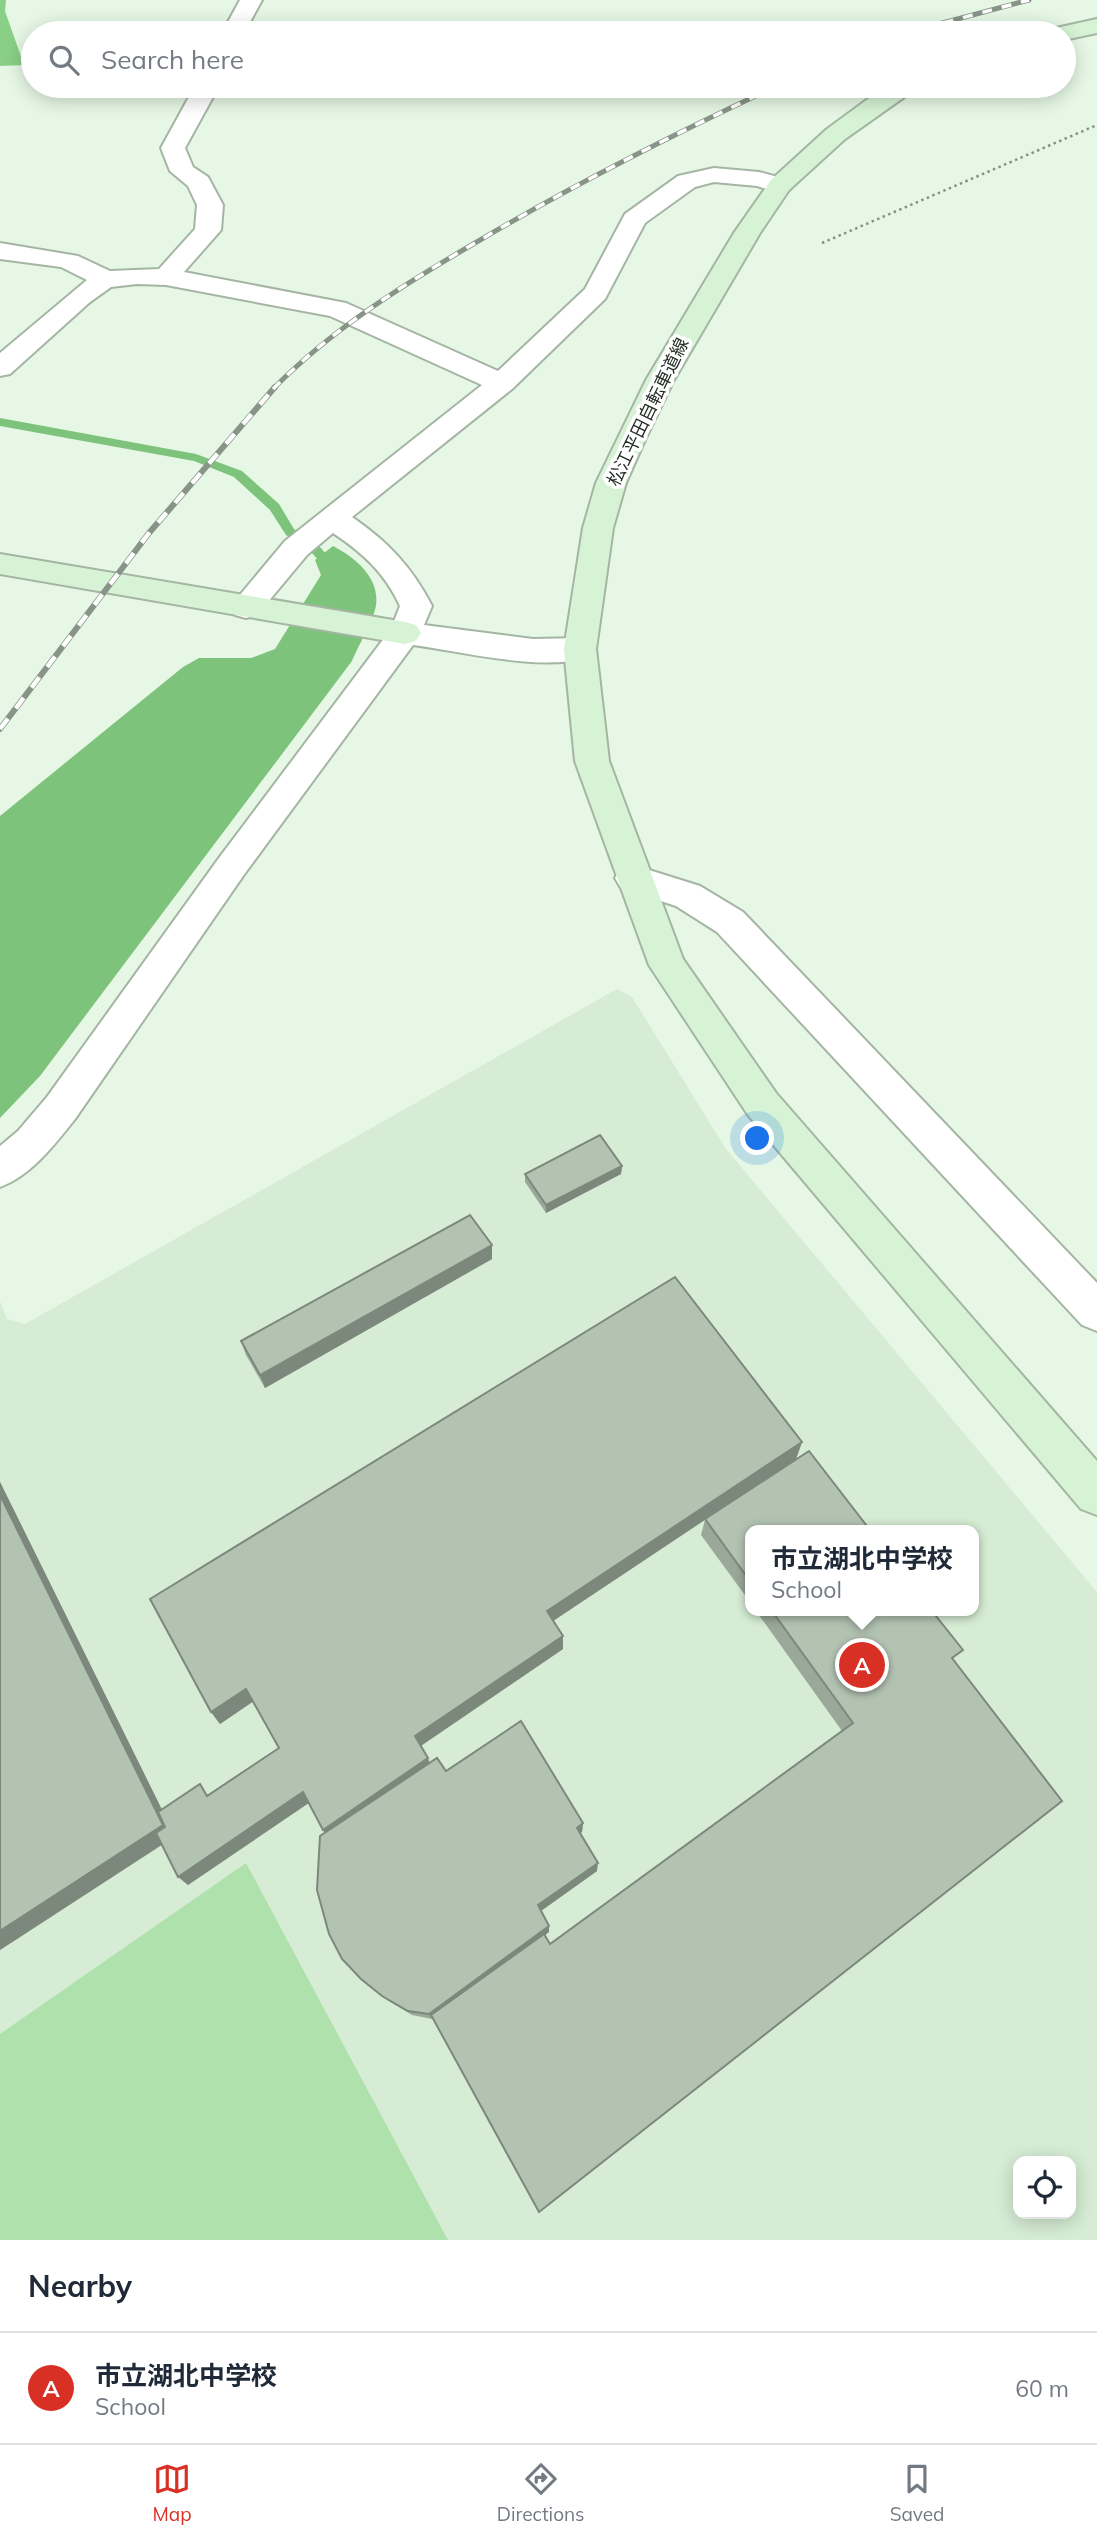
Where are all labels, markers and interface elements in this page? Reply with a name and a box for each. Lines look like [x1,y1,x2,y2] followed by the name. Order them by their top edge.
[21,21,1076,98] search box
[45,41,83,79] icon: search
[101,43,244,76] text: Search here
[602,334,693,490] street label: 松江平田自転車道線
[740,1121,774,1155] your location
[745,1525,979,1616] popup
[771,1542,953,1575] text: 市立湖北中学校
[771,1575,842,1604] text: School
[839,1639,885,1691] pin: A
[1013,2156,1076,2219] map controls
[1013,2156,1076,2219] button: locate
[28,2267,132,2305] text: Nearby
[95,2359,277,2392] text: 市立湖北中学校
[42,2374,60,2403] text: A
[1015,2374,1069,2403] text: 60 m
[95,2392,166,2421] text: School
[153,2460,192,2526] tab: Map
[497,2460,585,2526] tab: Directions
[890,2460,944,2526] tab: Saved

